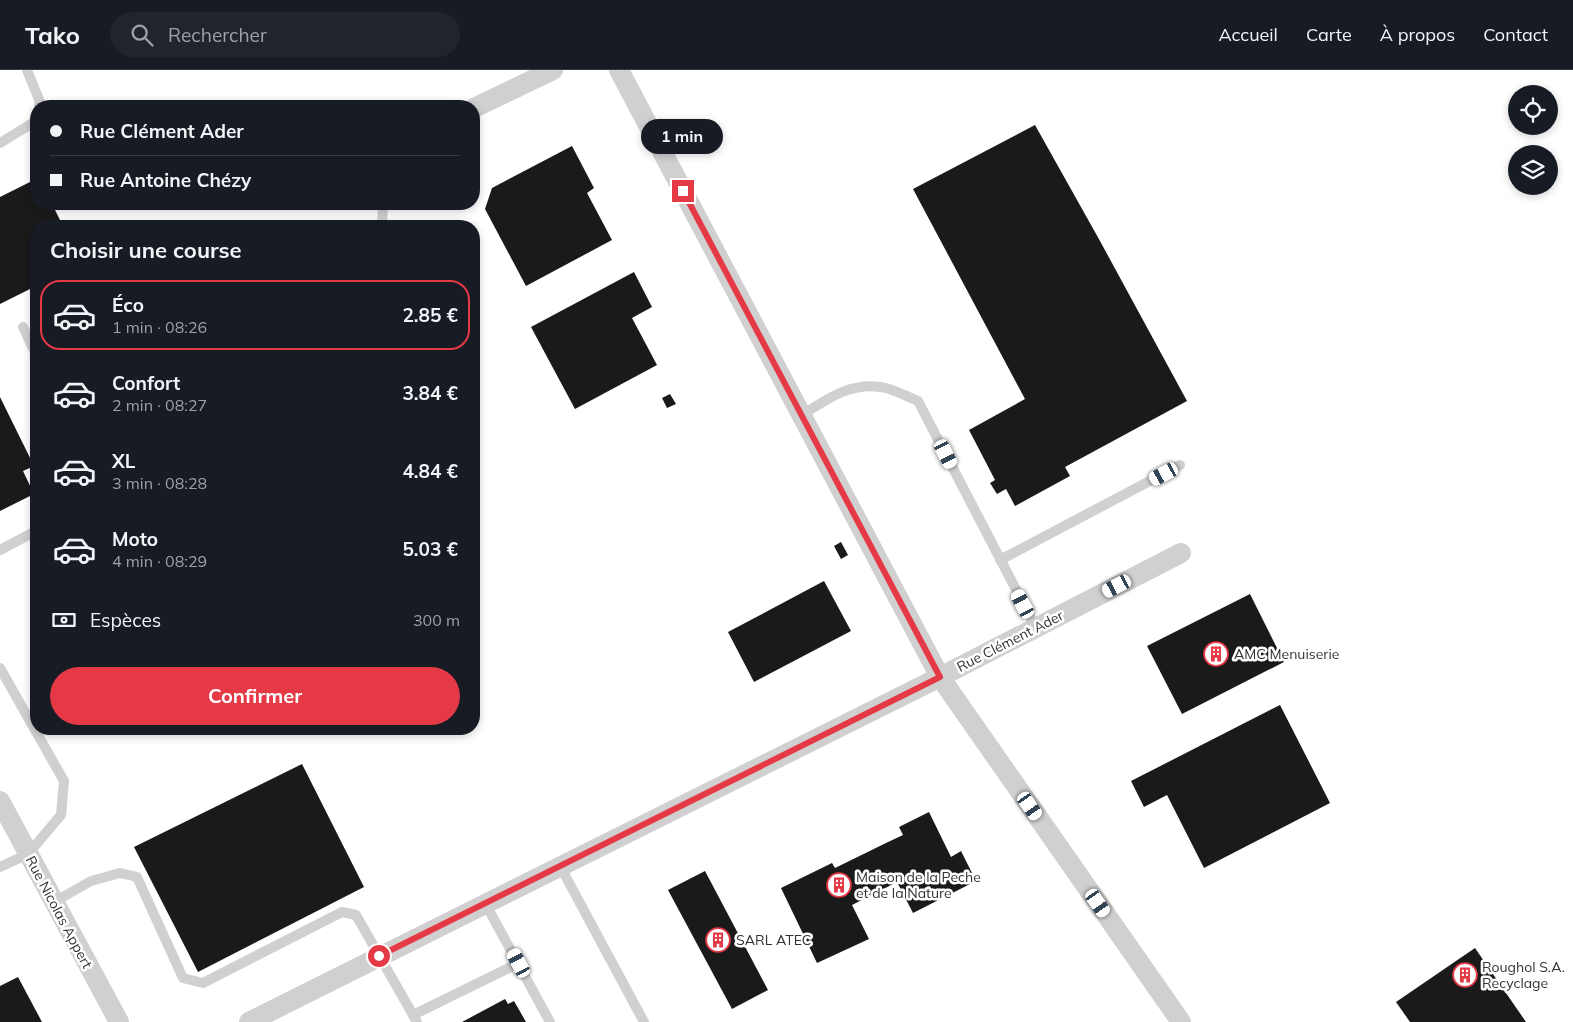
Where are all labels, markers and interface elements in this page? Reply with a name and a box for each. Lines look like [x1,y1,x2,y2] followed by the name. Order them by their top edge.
[110,12,460,57] search box
[25,20,80,50] text: Tako
[128,21,156,49] icon: search
[168,23,267,47] text: Rechercher
[1218,23,1278,46] text: Accueil
[1306,23,1352,46] text: Carte
[1380,23,1455,46] text: À propos
[1483,23,1548,46] text: Contact
[1508,85,1558,195] map controls
[1508,85,1558,135] button: locate
[642,118,724,154] callout: 1 min
[80,119,244,143] text: Rue Clément Ader
[661,126,703,146] text: 1 min
[1508,145,1558,195] button: layers
[80,168,251,192] text: Rue Antoine Chézy
[672,180,694,202] route end
[50,236,242,264] text: Choisir une course
[52,293,97,338] icon: car
[112,293,144,317] text: Éco
[402,303,458,327] text: 2.85 €
[112,317,207,337] text: 1 min · 08:26
[52,371,97,416] icon: car
[112,371,180,395] text: Confort
[402,381,458,405] text: 3.84 €
[112,395,207,415] text: 2 min · 08:27
[932,437,959,471] car
[52,449,97,494] icon: car
[112,449,135,473] text: XL
[402,459,458,483] text: 4.84 €
[1147,460,1180,488] car
[112,473,207,493] text: 3 min · 08:28
[52,527,97,572] icon: car
[112,527,158,551] text: Moto
[402,537,458,561] text: 5.03 €
[112,551,207,571] text: 4 min · 08:29
[1100,573,1133,599] car
[1009,587,1036,621] car
[50,606,78,634] icon: cash
[954,606,1067,676] street label: Rue Clément Ader
[90,608,161,632] text: Espèces
[413,610,460,630] text: 300 m
[1203,641,1229,667] building icon: AMC Menuiserie
[1234,645,1339,663] place label: AMC Menuiserie
[50,667,460,725] button: Confirmer
[1015,789,1044,823] car
[22,853,96,971] street label: Rue Nicolas Appert
[856,868,981,902] place label: Maison de la Peche et de la Nature
[826,872,852,898] building icon: Maison de la Peche et de la Nature
[1083,886,1112,920] car
[705,927,731,953] building icon: SARL ATEC
[736,931,811,949] place label: SARL ATEC
[368,945,390,967] route start
[505,946,532,980] car
[1482,958,1565,992] place label: Roughol S.A. Recyclage
[1452,962,1478,988] building icon: Roughol S.A. Recyclage

